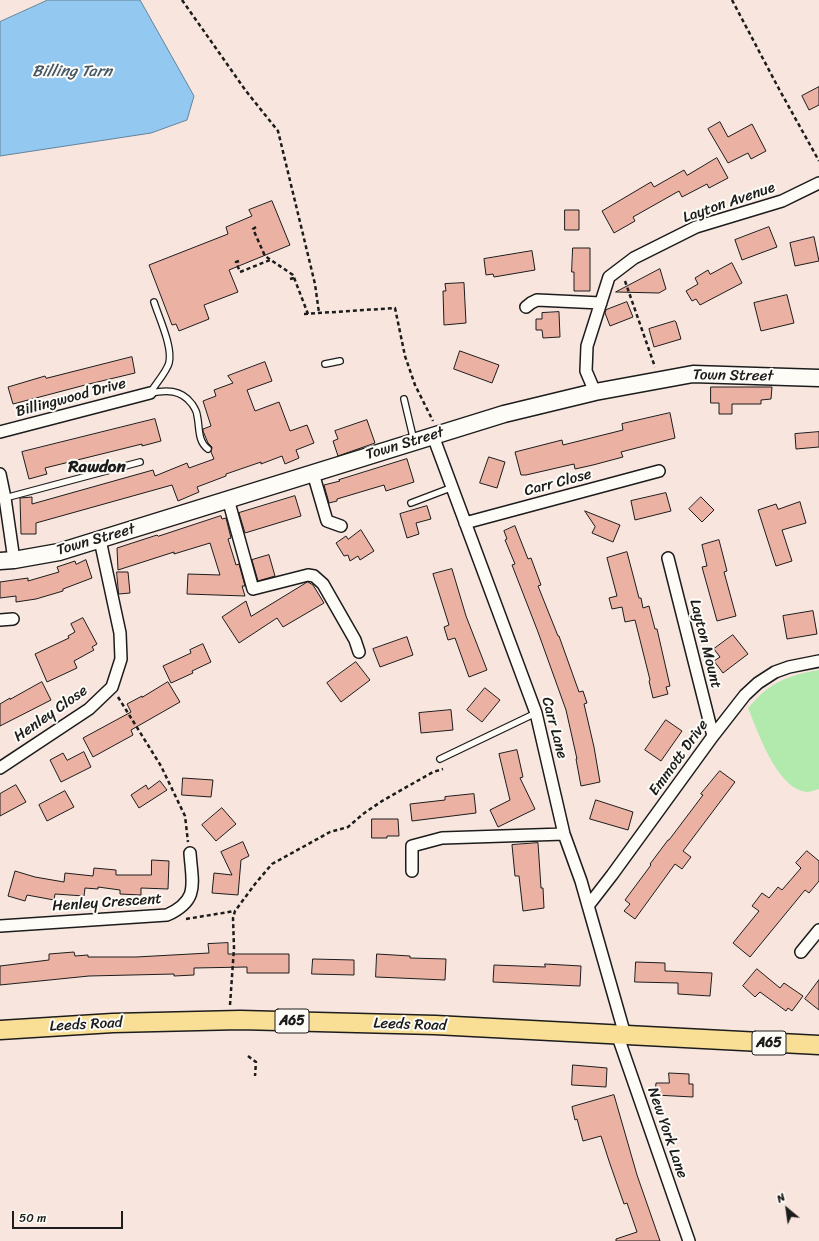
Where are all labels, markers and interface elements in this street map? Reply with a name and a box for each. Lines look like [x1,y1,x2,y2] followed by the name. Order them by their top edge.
[32,62,112,82] water label: Billing Tarn
[681,179,777,227] street label: Layton Avenue
[693,366,773,386] street label: Town Street
[14,375,128,421] street label: Billingwood Drive
[364,424,446,464] street label: Town Street
[68,458,126,478] district label: Rawdon
[522,465,594,501] street label: Carr Close
[55,520,137,560] street label: Town Street
[685,598,725,690] street label: Layton Mount
[11,682,91,746] street label: Henley Close
[537,695,571,761] street label: Carr Lane
[645,717,713,799] street label: Emmott Drive
[52,890,162,916] street label: Henley Crescent
[275,1009,309,1033] road number: A65
[49,1014,123,1036] street label: Leeds Road
[373,1015,447,1035] street label: Leeds Road
[752,1031,786,1055] road number: A65
[643,1085,691,1181] street label: New York Lane
[773,1188,789,1208] text: N
[767,1189,807,1229] north arrow
[14,1203,125,1229] scale bar
[19,1207,46,1229] text: 50 m

